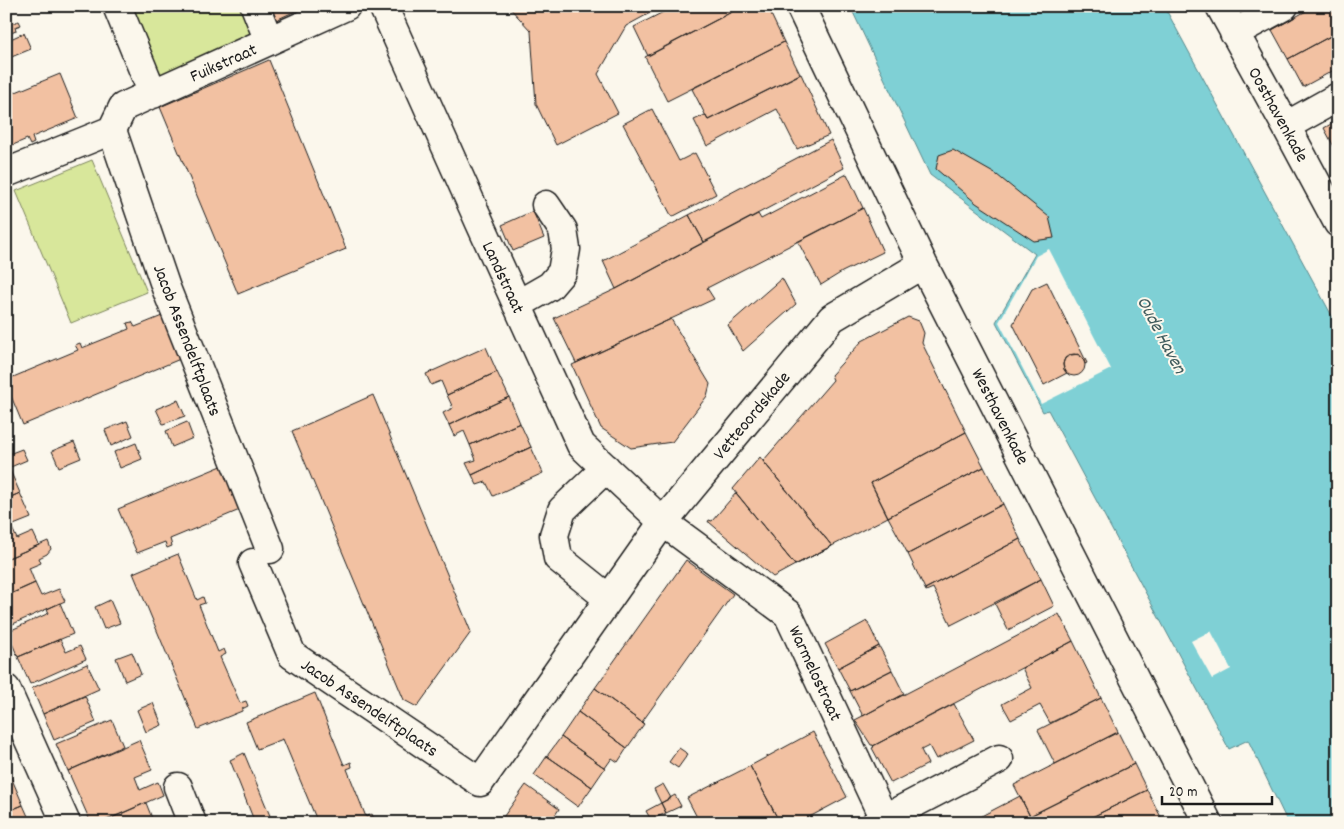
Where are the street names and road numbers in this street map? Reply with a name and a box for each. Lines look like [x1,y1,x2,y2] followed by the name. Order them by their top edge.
[187,38,262,90] street label: Fuikstraat
[1240,63,1313,167] street label: Oosthavenkade
[474,238,529,319] street label: Landstraat
[145,261,226,420] street label: Jacob Assendelftplaats
[964,365,1034,470] street label: Westhavenkade
[708,367,797,466] street label: Vetteoordskade
[781,622,847,726] street label: Warmelostraat
[295,654,442,764] street label: Jacob Assendelftplaats

